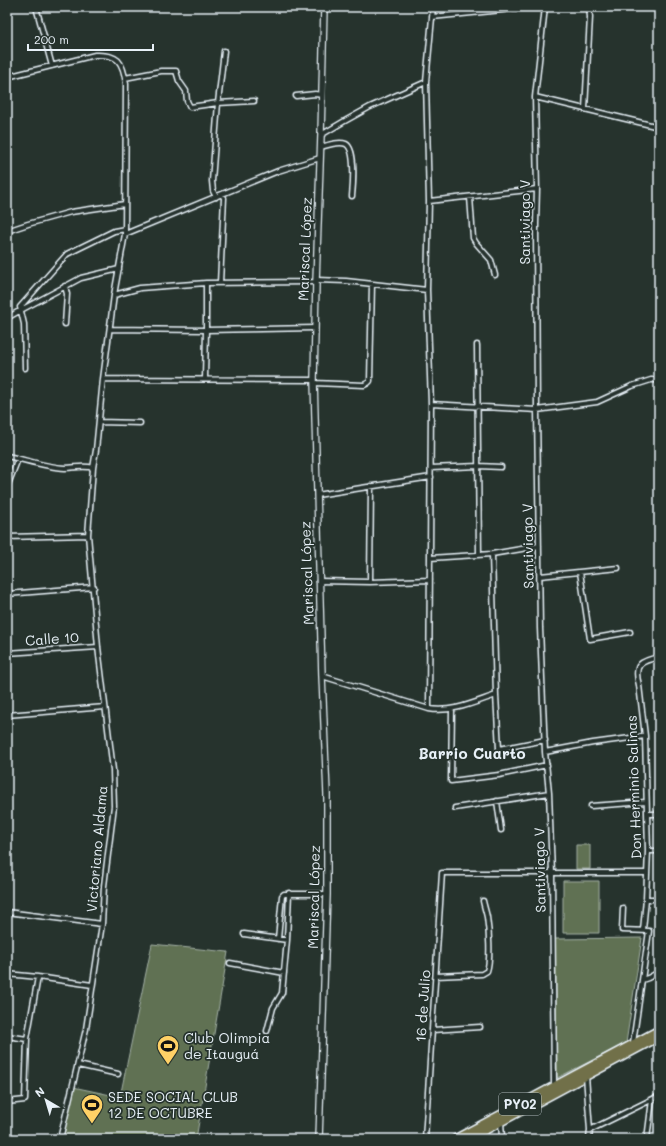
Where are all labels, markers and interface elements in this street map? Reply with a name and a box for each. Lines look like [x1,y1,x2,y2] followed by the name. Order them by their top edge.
[28,26,153,52] scale bar
[34,31,69,47] text: 200 m
[515,179,534,265] street label: Santiviago V
[293,197,316,301] street label: Mariscal López
[517,503,538,589] street label: Santiviago V
[295,521,318,625] street label: Mariscal López
[24,627,80,650] street label: Calle 10
[621,715,646,859] street label: Don Herminio Salinas
[418,743,526,763] district label: Barrio Cuarto
[81,785,112,913] street label: Victoriano Aldama
[529,827,550,913] street label: Santiviago V
[303,845,324,949] street label: Mariscal López
[410,969,435,1043] street label: 16 de Julio
[184,1028,270,1063] place label: Club Olimpia de Itauguá
[155,1033,181,1066] sports icon: Club Olimpia de Itauguá
[26,1080,66,1120] north arrow
[32,1083,47,1100] text: N
[108,1087,238,1122] place label: SEDE SOCIAL CLUB 12 DE OCTUBRE
[79,1092,105,1125] sports icon: SEDE SOCIAL CLUB 12 DE OCTUBRE
[499,1093,541,1115] road number: PY02

